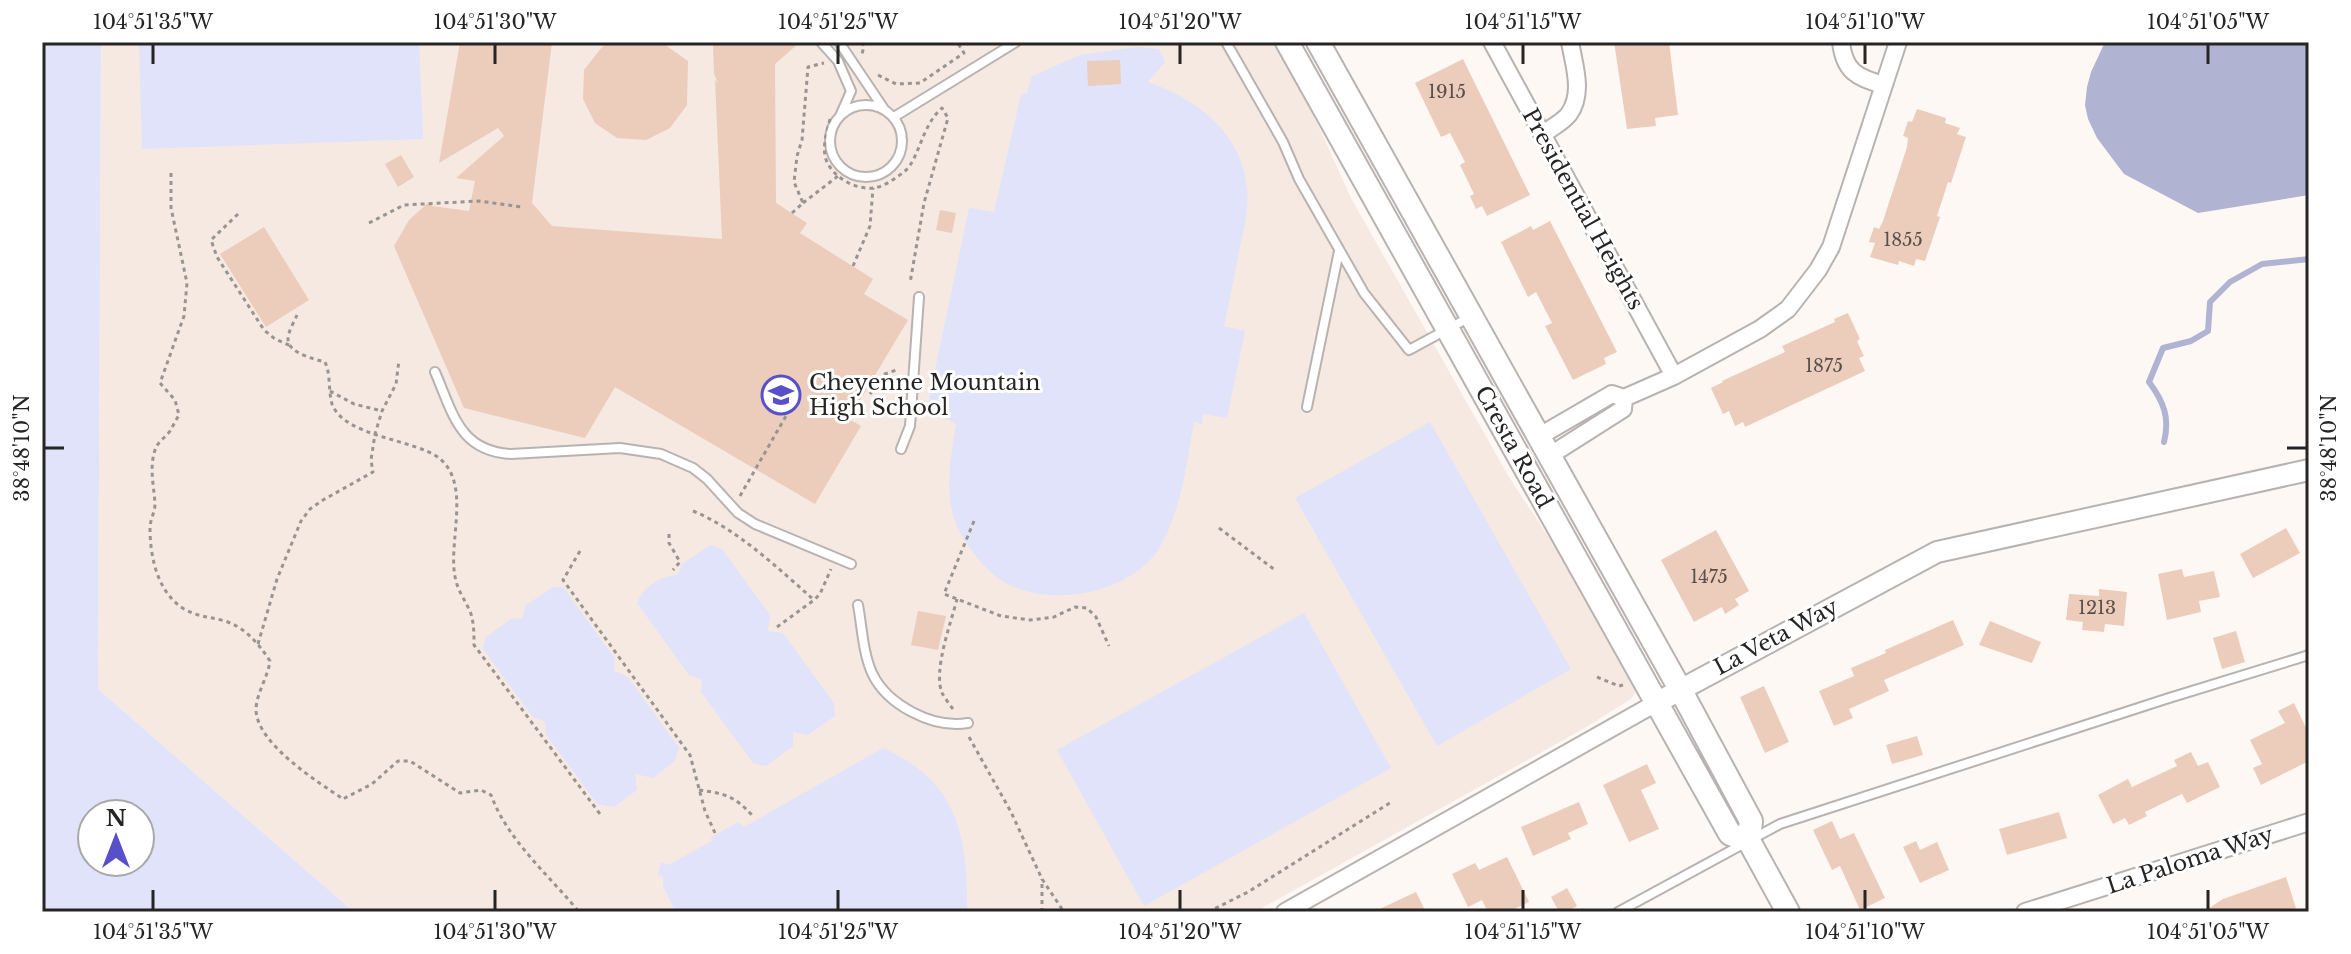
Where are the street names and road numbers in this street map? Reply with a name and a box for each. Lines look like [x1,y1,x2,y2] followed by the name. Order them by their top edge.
[1516,104,1650,314] street label: Presidential Heights
[1469,381,1559,513] street label: Cresta Road
[1709,593,1843,681] street label: La Veta Way
[2103,820,2277,900] street label: La Paloma Way

